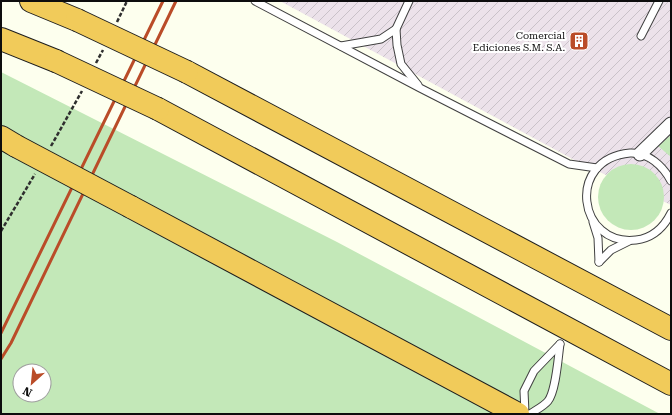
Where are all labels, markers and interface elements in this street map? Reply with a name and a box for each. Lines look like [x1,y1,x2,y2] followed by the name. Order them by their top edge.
[473,30,565,53] place label: Comercial Ediciones S.M. S.A.
[568,30,590,52] building icon: Comercial Ediciones S.M. S.A.
[12,363,52,403] north arrow
[20,384,34,399] text: N

